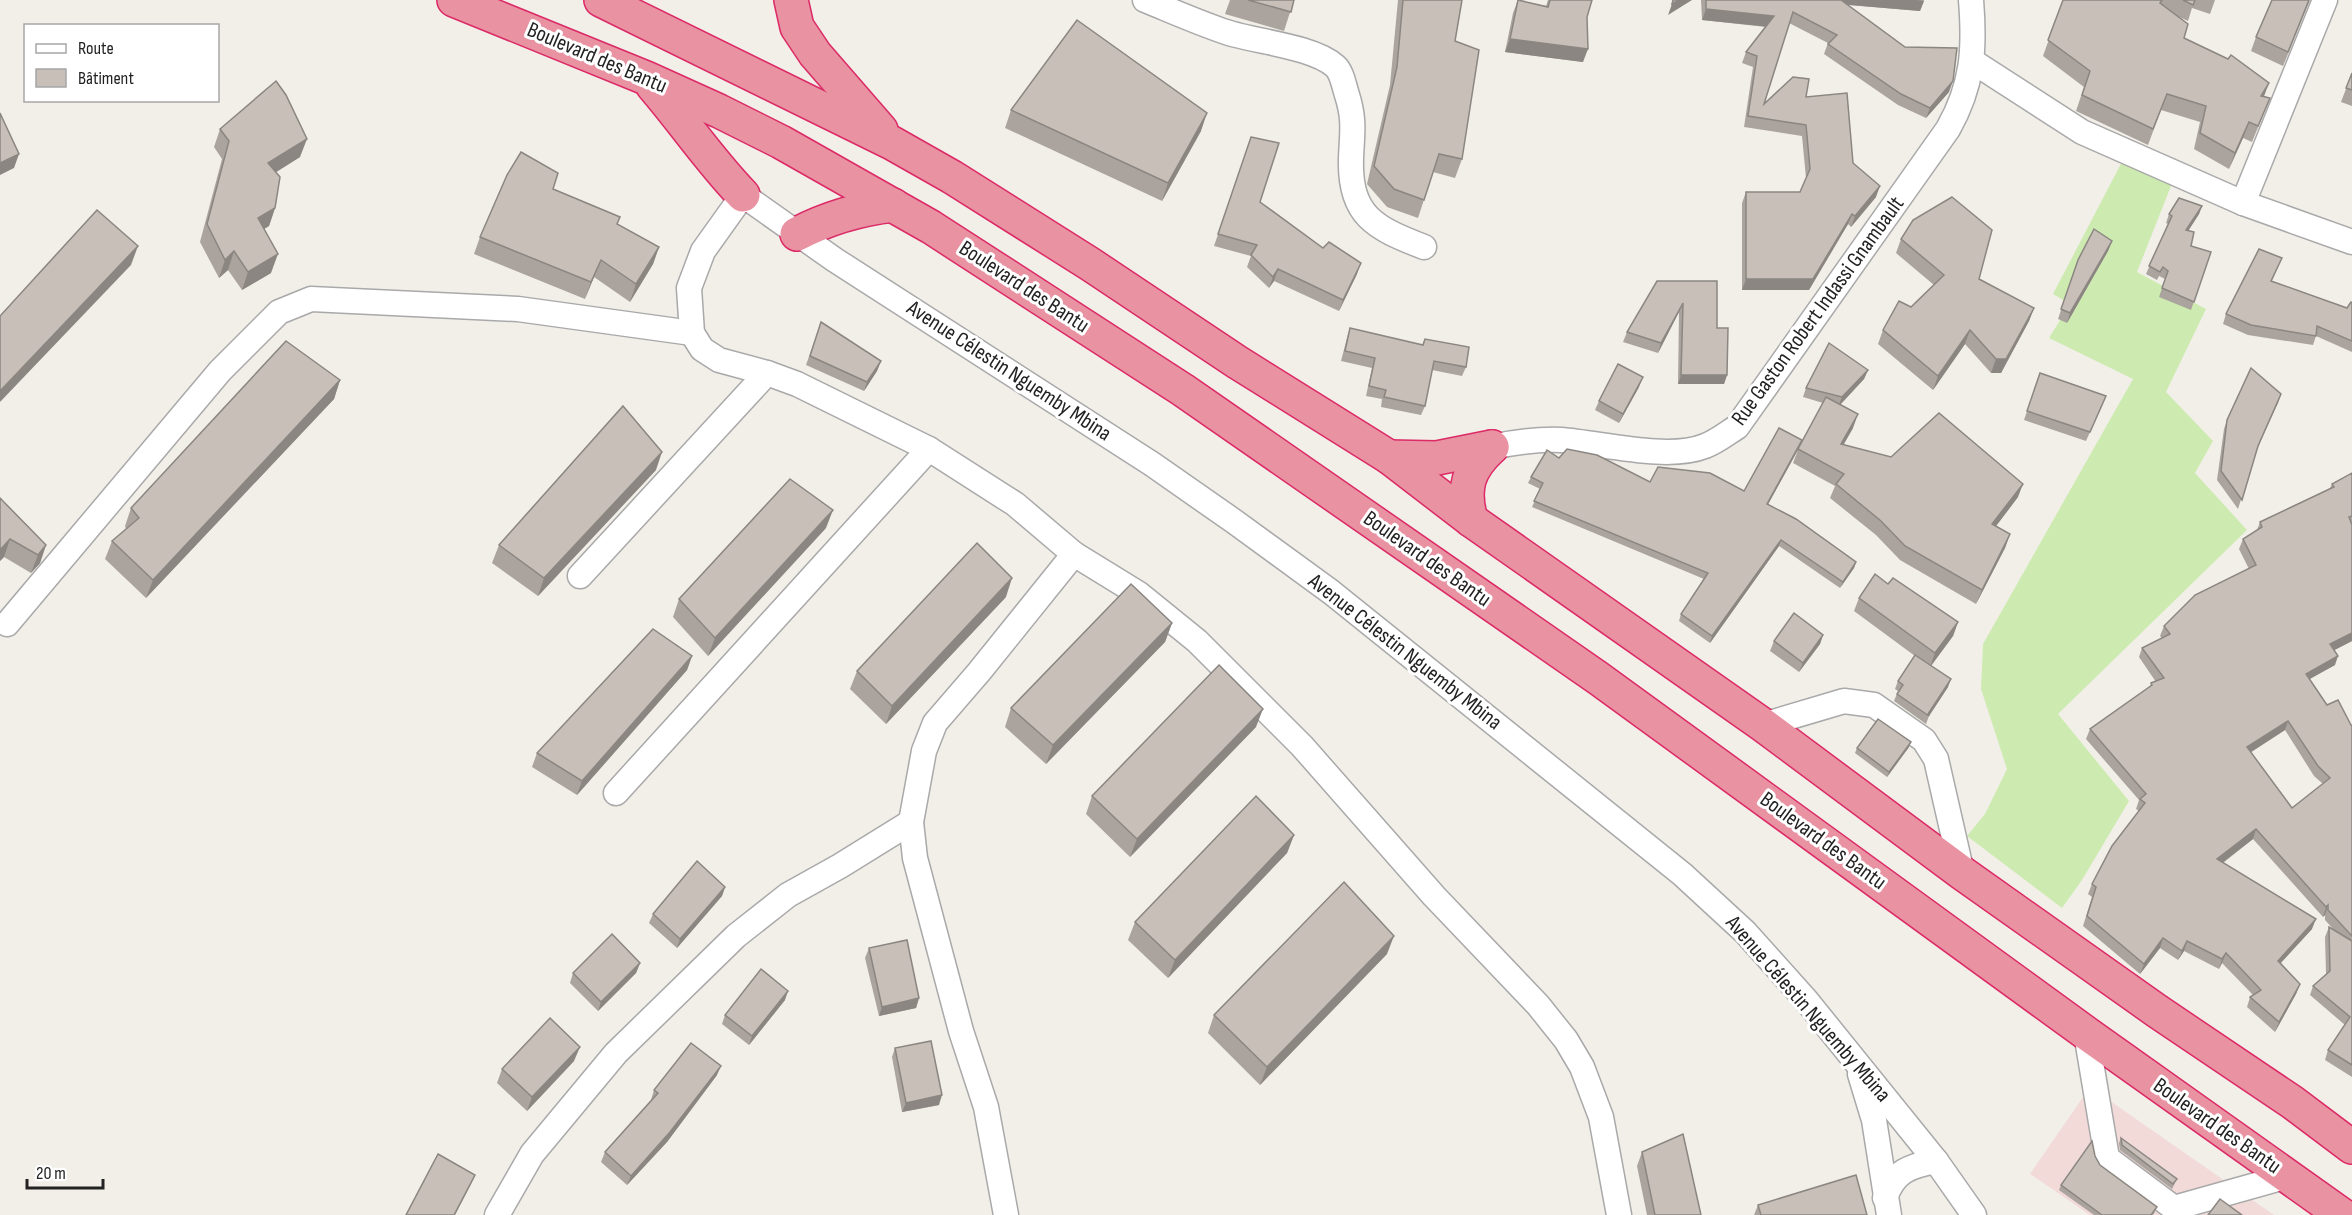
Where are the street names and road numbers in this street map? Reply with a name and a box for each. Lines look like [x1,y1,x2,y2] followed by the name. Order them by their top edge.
[523,16,671,100] street label: Boulevard des Bantu
[1726,191,1910,431] street label: Rue Gaston Robert Indassi Gnambault
[954,235,1094,339] street label: Boulevard des Bantu
[901,294,1116,447] street label: Avenue Célestin Nguemby Mbina
[1358,505,1496,613] street label: Boulevard des Bantu
[1302,567,1507,736] street label: Avenue Célestin Nguemby Mbina
[1755,786,1891,896] street label: Boulevard des Bantu
[1719,909,1896,1108] street label: Avenue Célestin Nguemby Mbina
[2148,1072,2286,1180] street label: Boulevard des Bantu

